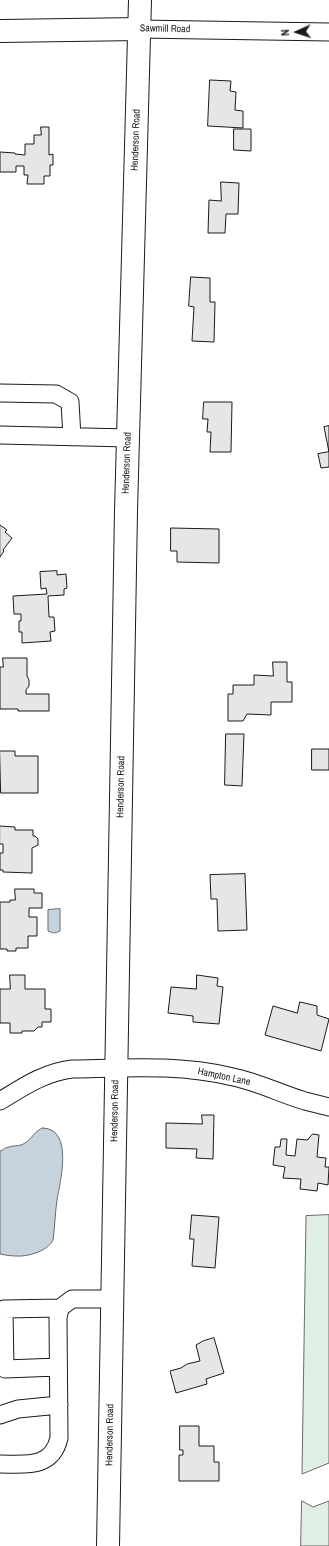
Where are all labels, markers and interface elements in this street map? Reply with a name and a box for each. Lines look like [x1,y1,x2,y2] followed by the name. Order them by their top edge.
[277,12,317,52] north arrow
[140,23,190,35] street label: Sawmill Road
[278,29,292,36] text: N
[129,109,143,171] street label: Henderson Road
[120,432,134,494] street label: Henderson Road
[114,756,128,818] street label: Henderson Road
[196,1066,252,1088] street label: Hampton Lane
[108,1080,122,1142] street label: Henderson Road
[103,1404,117,1466] street label: Henderson Road

